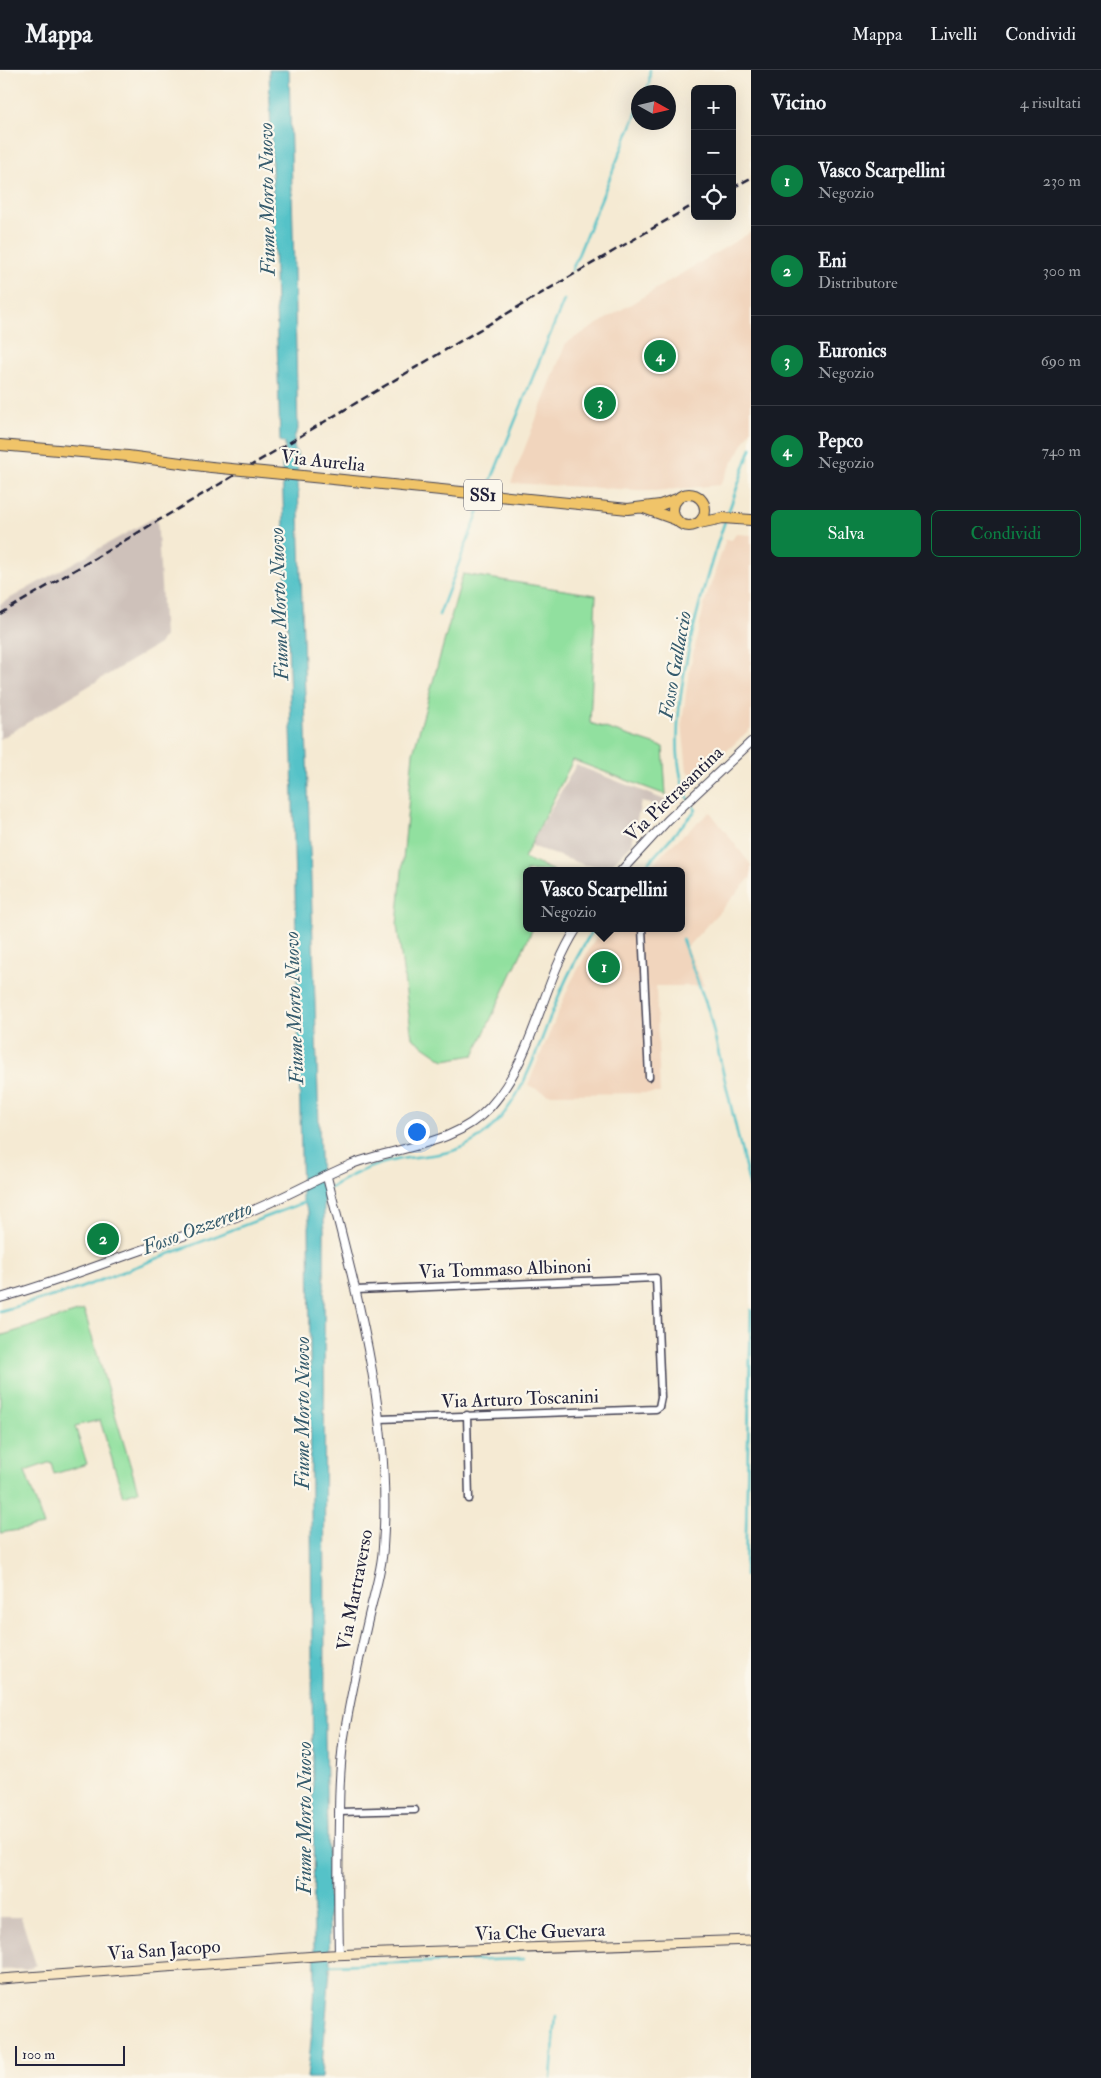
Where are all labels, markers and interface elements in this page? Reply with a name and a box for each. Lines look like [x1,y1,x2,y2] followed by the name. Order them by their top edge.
[25,19,92,50] text: Mappa
[852,23,902,46] text: Mappa
[930,23,977,46] text: Livelli
[1005,23,1076,46] text: Condividi
[631,85,676,130] north arrow
[691,85,736,220] map controls
[691,85,736,130] button: +
[771,89,826,116] text: Vicino
[1020,93,1081,113] text: 4 risultati
[253,122,281,277] water label: Fiume Morto Nuovo
[691,130,736,175] button: −
[818,159,945,183] text: Vasco Scarpellini
[784,171,790,191] text: 1
[1043,171,1081,191] text: 230 m
[691,175,736,220] button: locate
[818,183,874,203] text: Negozio
[818,249,847,273] text: Eni
[783,261,791,281] text: 2
[1043,261,1081,281] text: 300 m
[818,273,898,293] text: Distributore
[644,337,676,375] pin: 4
[818,339,887,363] text: Euronics
[784,351,790,371] text: 3
[1041,351,1081,371] text: 690 m
[818,363,874,383] text: Negozio
[584,384,616,422] pin: 3
[818,429,863,453] text: Pepco
[783,441,791,461] text: 4
[1041,441,1081,461] text: 740 m
[280,445,367,477] street label: Via Aurelia
[818,453,874,473] text: Negozio
[464,480,502,510] road number: SS1
[771,510,921,557] button: Salva
[931,510,1081,557] button: Condividi
[264,527,294,682] water label: Fiume Morto Nuovo
[653,609,697,722] water label: Fosso Gallaccio
[620,741,729,847] street label: Via Pietrasantina
[523,867,685,932] popup
[540,878,668,902] text: Vasco Scarpellini
[540,902,596,922] text: Negozio
[279,931,309,1086] water label: Fiume Morto Nuovo
[588,948,620,986] pin: 1
[404,1119,430,1145] your location
[138,1196,256,1261] water label: Fosso Ozzeretto
[87,1220,119,1258] pin: 2
[418,1254,592,1284] street label: Via Tommaso Albinoni
[290,1336,315,1491] water label: Fiume Morto Nuovo
[441,1384,599,1414] street label: Via Arturo Toscanini
[331,1527,379,1653] street label: Via Martraverso
[292,1741,317,1896] water label: Fiume Morto Nuovo
[474,1918,606,1946] street label: Via Che Guevara
[107,1934,221,1967] street label: Via San Jacopo
[15,2043,125,2066] scale bar
[22,2046,55,2063] text: 100 m

